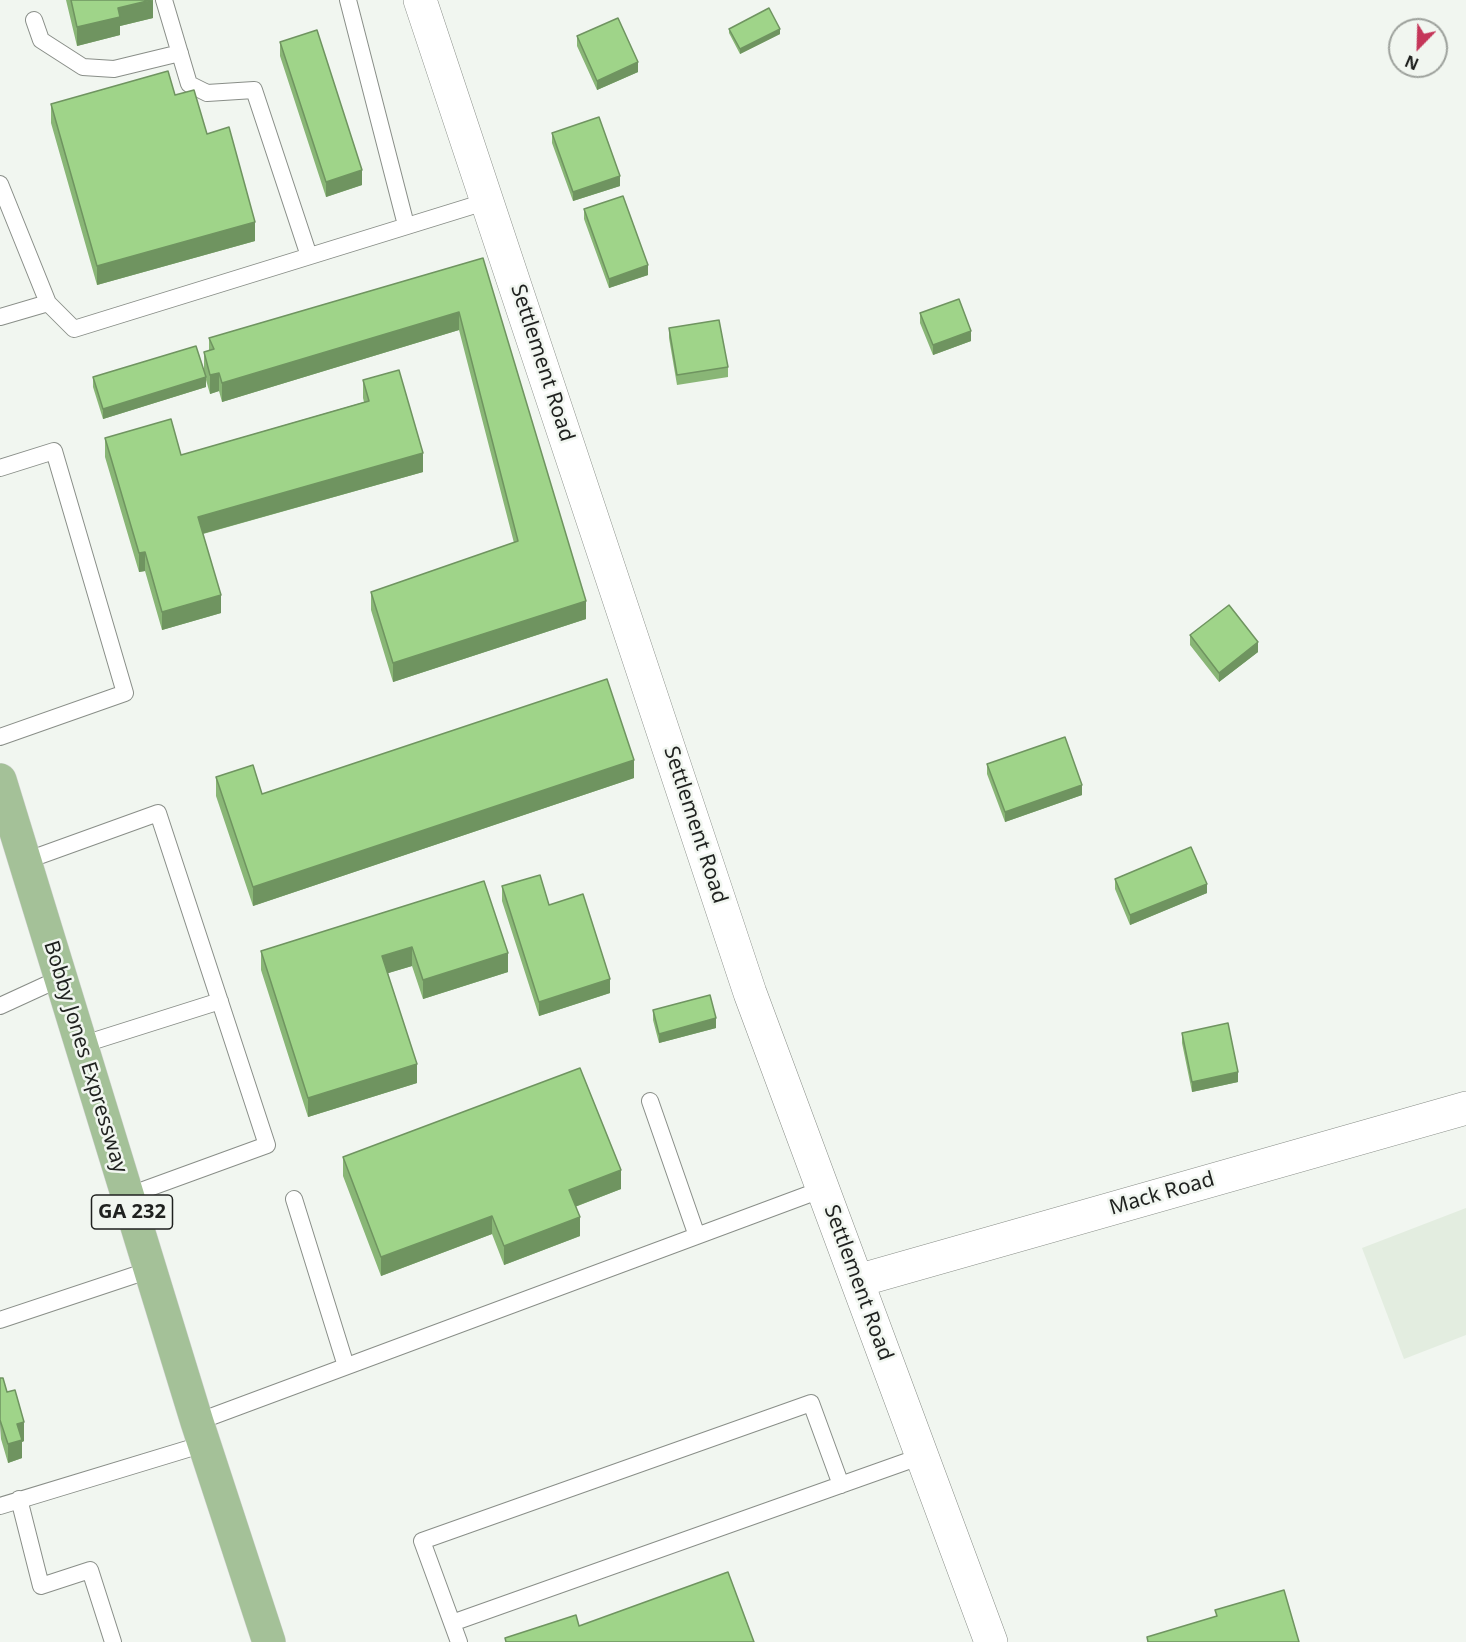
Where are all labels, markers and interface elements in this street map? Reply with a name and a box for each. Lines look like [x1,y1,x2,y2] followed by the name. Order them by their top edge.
[1388,18,1448,78] north arrow
[1401,50,1422,75] text: N
[505,281,579,445] street label: Settlement Road
[658,743,732,907] street label: Settlement Road
[38,938,132,1176] street label: Bobby Jones Expressway
[1107,1167,1217,1221] street label: Mack Road
[92,1195,172,1229] road number: GA 232
[818,1202,898,1364] street label: Settlement Road

